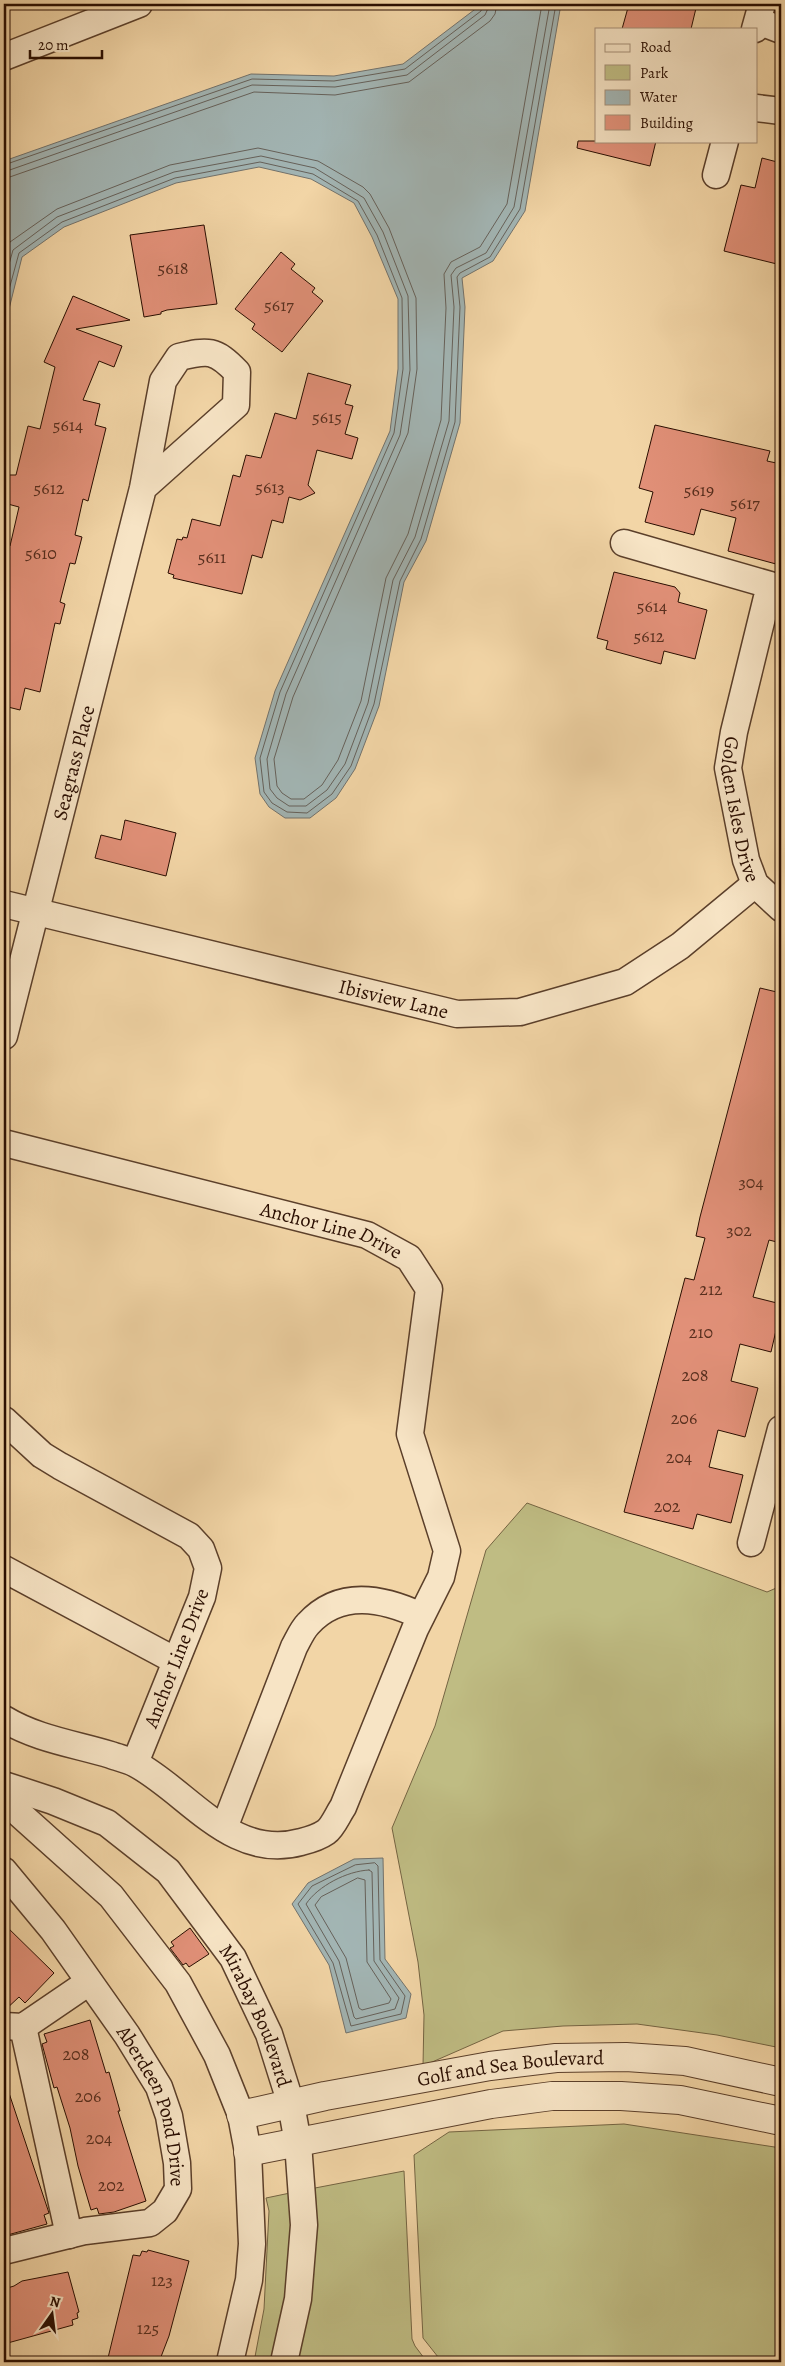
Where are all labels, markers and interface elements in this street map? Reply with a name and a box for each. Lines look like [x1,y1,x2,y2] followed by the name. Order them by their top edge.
[30,28,102,60] scale bar
[595,28,758,142] legend
[38,35,69,55] text: 20 m
[640,37,672,57] text: Road
[640,63,669,83] text: Park
[639,87,677,107] text: Water
[640,113,693,133] text: Building
[158,256,188,280] house number: 5618
[264,293,294,317] house number: 5617
[312,405,342,429] house number: 5615
[53,413,83,437] house number: 5614
[255,475,285,499] house number: 5613
[34,476,65,500] house number: 5612
[684,478,714,502] house number: 5619
[730,491,760,515] house number: 5617
[25,541,57,565] house number: 5610
[198,545,226,569] house number: 5611
[637,594,667,618] house number: 5614
[634,624,665,648] house number: 5612
[46,702,101,823] street label: Seagrass Place
[713,734,766,886] street label: Golden Isles Drive
[336,973,451,1025] street label: Ibisview Lane
[738,1170,764,1194] house number: 304
[257,1195,407,1266] street label: Anchor Line Drive
[726,1218,752,1242] house number: 302
[699,1277,723,1301] house number: 212
[689,1320,713,1344] house number: 210
[682,1363,708,1387] house number: 208
[671,1406,697,1430] house number: 206
[666,1445,692,1469] house number: 204
[654,1494,681,1518] house number: 202
[137,1584,216,1733] street label: Anchor Line Drive
[213,1938,298,2091] street label: Mirabay Boulevard
[110,2019,191,2187] street label: Aberdeen Pond Drive
[63,2042,89,2066] house number: 208
[415,2044,604,2093] street label: Golf and Sea Boulevard
[75,2084,101,2108] house number: 206
[86,2126,112,2150] house number: 204
[98,2173,125,2197] house number: 202
[151,2268,173,2292] house number: 123
[28,2288,78,2338] north arrow
[48,2291,62,2312] text: N
[137,2316,159,2340] house number: 125

